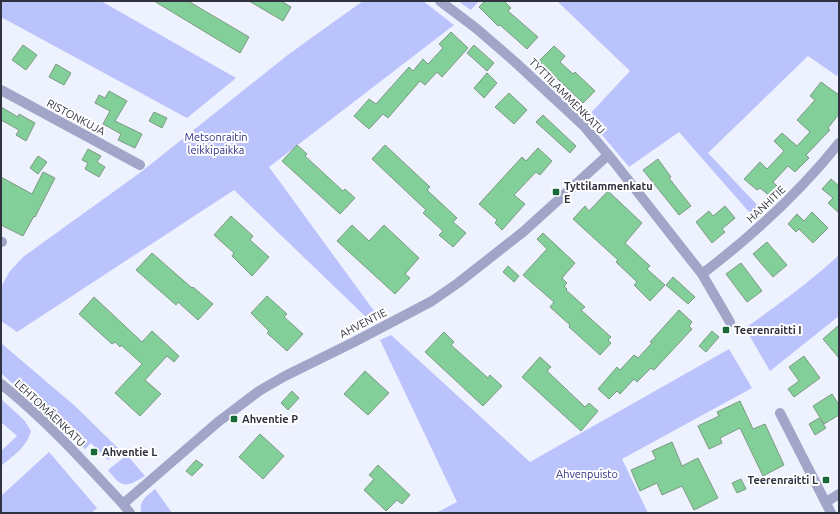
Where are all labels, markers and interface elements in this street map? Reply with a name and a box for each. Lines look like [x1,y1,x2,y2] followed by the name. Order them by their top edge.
[527,56,607,136] street label: TYTTILAMMENKATU
[45,97,108,138] street label: RISTONKUJA
[184,131,248,156] park label: Metsonraitin leikkipaikka
[564,180,653,205] place label: Tyttilammenkatu E
[744,183,788,225] street label: HANHITIE
[551,187,561,197] marker: Tyttilammenkatu E
[338,306,388,340] street label: AHVENTIE
[734,324,802,336] place label: Teerenraitti I
[721,325,731,335] marker: Teerenraitti I
[12,377,88,449] street label: LEHTOMÄENKATU
[242,413,298,425] place label: Ahventie P
[229,414,239,424] marker: Ahventie P
[102,446,157,458] place label: Ahventie L
[89,447,99,457] marker: Ahventie L
[556,468,618,480] park label: Ahvenpuisto
[748,474,818,486] place label: Teerenraitti L
[821,475,831,485] marker: Teerenraitti L

